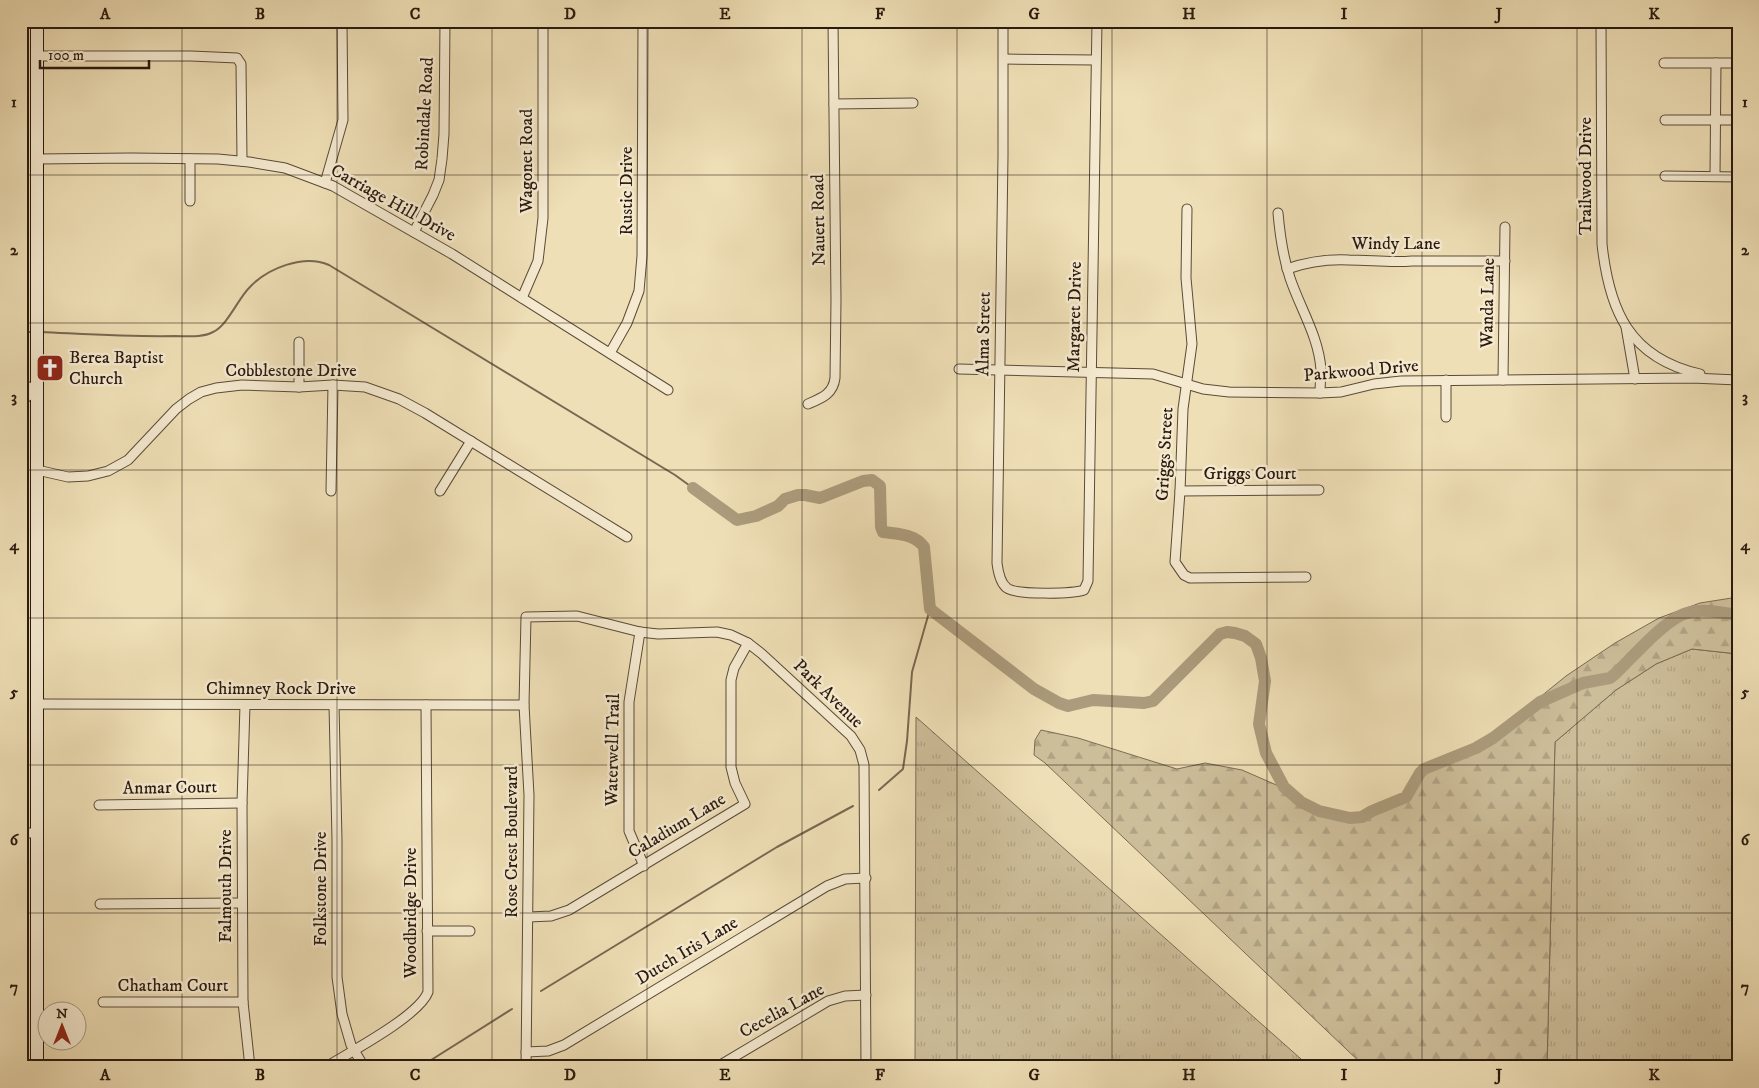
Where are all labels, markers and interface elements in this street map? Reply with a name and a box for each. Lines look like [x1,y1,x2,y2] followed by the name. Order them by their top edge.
[99,4,111,24] text: A
[255,4,265,24] text: B
[410,4,420,24] text: C
[564,4,576,24] text: D
[719,4,731,24] text: E
[875,4,885,24] text: F
[1028,4,1040,24] text: G
[1182,4,1196,24] text: H
[1341,4,1348,24] text: I
[1494,4,1503,24] text: J
[1648,4,1660,24] text: K
[40,38,149,70] scale bar
[48,46,84,65] text: 100 m
[411,57,439,171] street label: Robindale Road
[11,92,17,112] text: 1
[1742,92,1748,112] text: 1
[516,109,538,214] street label: Wagonet Road
[1575,117,1597,235] street label: Trailwood Drive
[616,147,638,235] street label: Rustic Drive
[326,159,460,247] street label: Carriage Hill Drive
[807,174,831,266] street label: Nauert Road
[1350,233,1441,255] street label: Windy Lane
[10,240,19,260] text: 2
[1741,240,1750,260] text: 2
[1476,258,1500,349] street label: Wanda Lane
[1063,261,1087,373] street label: Margaret Drive
[972,291,996,376] street label: Alma Street
[69,347,164,390] place label: Berea Baptist Church
[35,353,65,383] church icon: Berea Baptist Church
[1302,355,1420,387] street label: Parkwood Drive
[225,360,357,382] street label: Cobblestone Drive
[11,387,17,407] text: 3
[1742,387,1748,407] text: 3
[1152,406,1178,501] street label: Griggs Street
[1203,463,1297,485] street label: Griggs Court
[8,535,19,555] text: 4
[1739,535,1750,555] text: 4
[788,655,868,733] street label: Park Avenue
[206,678,356,700] street label: Chimney Rock Drive
[9,682,18,702] text: 5
[1740,682,1749,702] text: 5
[601,693,625,808] street label: Waterwell Trail
[501,766,523,918] street label: Rose Crest Boulevard
[123,776,218,800] street label: Anmar Court
[624,788,730,864] street label: Caladium Lane
[215,829,237,943] street label: Falmouth Drive
[10,830,20,850] text: 6
[1741,830,1751,850] text: 6
[310,832,332,946] street label: Folkstone Drive
[400,848,422,979] street label: Woodbridge Drive
[632,912,742,990] street label: Dutch Iris Lane
[117,975,229,997] street label: Chatham Court
[10,977,18,997] text: 7
[1741,977,1749,997] text: 7
[736,979,828,1043] street label: Cecelia Lane
[38,1000,88,1050] north arrow
[56,1005,68,1023] text: N
[99,1065,111,1085] text: A
[255,1065,265,1085] text: B
[410,1065,420,1085] text: C
[564,1065,576,1085] text: D
[719,1065,731,1085] text: E
[875,1065,885,1085] text: F
[1028,1065,1040,1085] text: G
[1182,1065,1196,1085] text: H
[1341,1065,1348,1085] text: I
[1494,1065,1503,1085] text: J
[1648,1065,1660,1085] text: K

